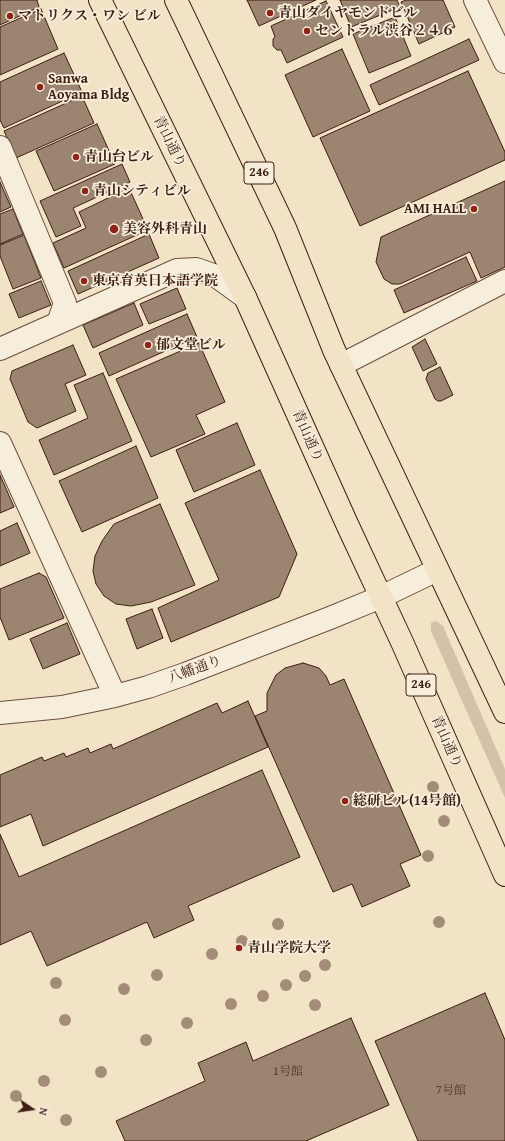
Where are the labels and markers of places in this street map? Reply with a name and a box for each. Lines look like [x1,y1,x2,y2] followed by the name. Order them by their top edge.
[278,5,418,21] place label: 青山ダイヤモンドビル
[18,8,161,24] place label: マトリクス・ワン ビル
[265,8,275,18] marker: 青山ダイヤモンドビル
[5,11,15,21] marker: マトリクス・ワン ビル
[315,23,455,39] place label: セントラル渋谷２４６
[302,26,312,36] marker: セントラル渋谷２４６
[48,71,129,104] place label: Sanwa Aoyama Bldg
[35,82,45,92] marker: Sanwa Aoyama Bldg
[84,149,154,165] place label: 青山台ビル
[71,152,81,162] marker: 青山台ビル
[93,183,191,199] place label: 青山シティビル
[80,186,90,196] marker: 青山シティビル
[404,201,466,217] place label: AMI HALL
[469,204,479,214] marker: AMI HALL
[123,221,207,237] place label: 美容外科青山
[108,223,120,235] marker: 美容外科青山
[92,273,218,289] place label: 東京育英日本語学院
[79,276,89,286] marker: 東京育英日本語学院
[156,337,226,353] place label: 郁文堂ビル
[143,340,153,350] marker: 郁文堂ビル
[353,793,461,809] place label: 総研ビル(14号館)
[340,796,350,806] marker: 総研ビル(14号館)
[247,940,331,956] place label: 青山学院大学
[234,943,244,953] marker: 青山学院大学

